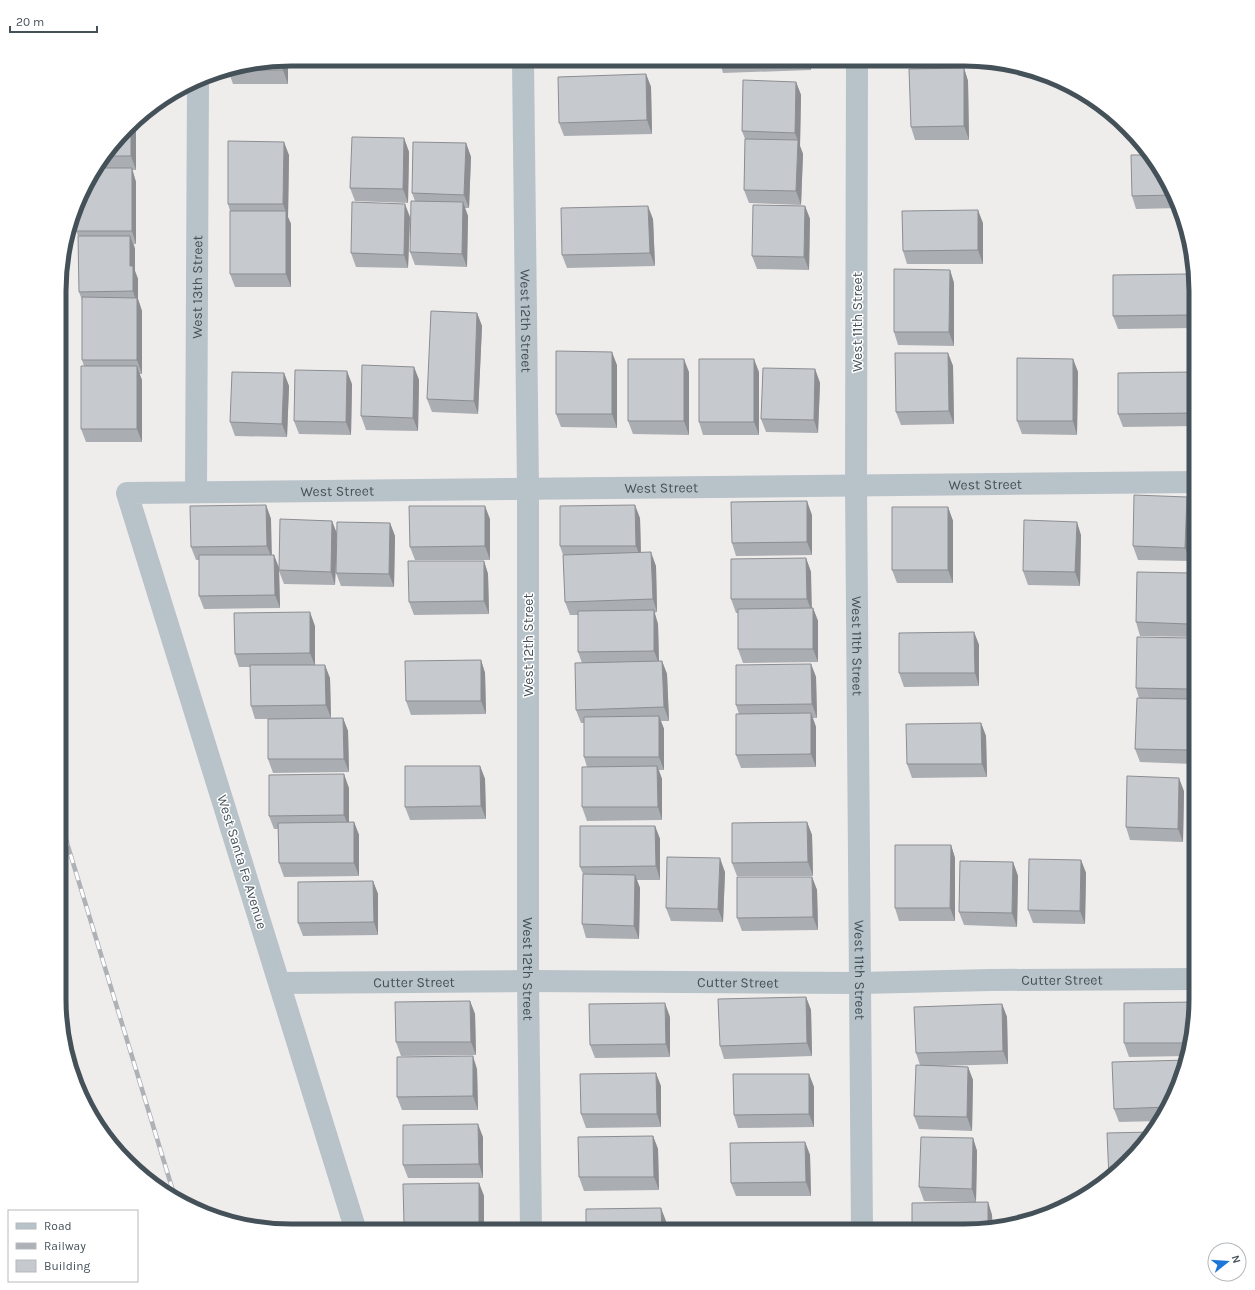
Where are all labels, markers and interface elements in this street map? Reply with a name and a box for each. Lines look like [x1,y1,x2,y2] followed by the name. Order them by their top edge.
[10,8,97,34] scale bar
[16,15,44,29] text: 20 m
[188,235,206,339] street label: West 13th Street
[517,269,535,373] street label: West 12th Street
[849,272,866,372] street label: West 11th Street
[948,475,1022,493] street label: West Street
[624,479,698,496] street label: West Street
[300,482,374,500] street label: West Street
[520,593,537,697] street label: West 12th Street
[848,596,866,696] street label: West 11th Street
[213,793,271,931] street label: West Santa Fe Avenue
[520,917,537,1021] street label: West 12th Street
[851,920,869,1020] street label: West 11th Street
[1021,971,1103,988] street label: Cutter Street
[373,973,455,991] street label: Cutter Street
[697,974,779,991] street label: Cutter Street
[8,1210,138,1282] legend
[44,1219,72,1233] text: Road
[44,1239,86,1253] text: Railway
[1207,1242,1247,1282] north arrow
[1229,1254,1243,1265] text: N
[44,1259,91,1273] text: Building

